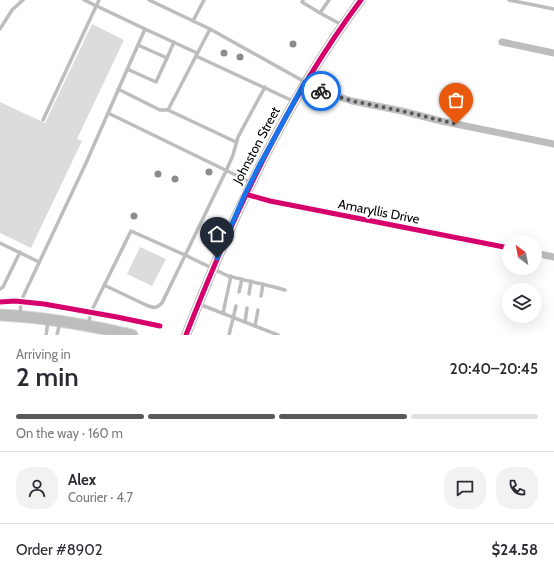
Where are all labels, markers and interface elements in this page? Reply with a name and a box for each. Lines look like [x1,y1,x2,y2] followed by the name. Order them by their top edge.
[301,71,341,111] courier
[310,80,332,102] icon: bike
[439,83,473,124] pin
[445,89,467,111] icon: bag
[228,103,283,187] street label: Johnston Street
[337,195,421,227] street label: Amaryllis Drive
[200,217,234,258] pin
[206,223,228,245] icon: home
[502,235,542,275] north arrow
[502,235,542,323] map controls
[502,283,542,323] button: layers
[16,346,71,362] text: Arriving in
[450,360,538,378] text: 20:40–20:45
[16,361,79,393] text: 2 min
[16,425,123,441] text: On the way · 160 m
[16,467,58,509] button: person
[444,467,486,509] button: chat
[496,467,538,509] button: phone
[68,471,96,489] text: Alex
[68,489,133,505] text: Courier · 4.7
[16,541,103,559] text: Order #8902
[492,541,538,559] text: $24.58

